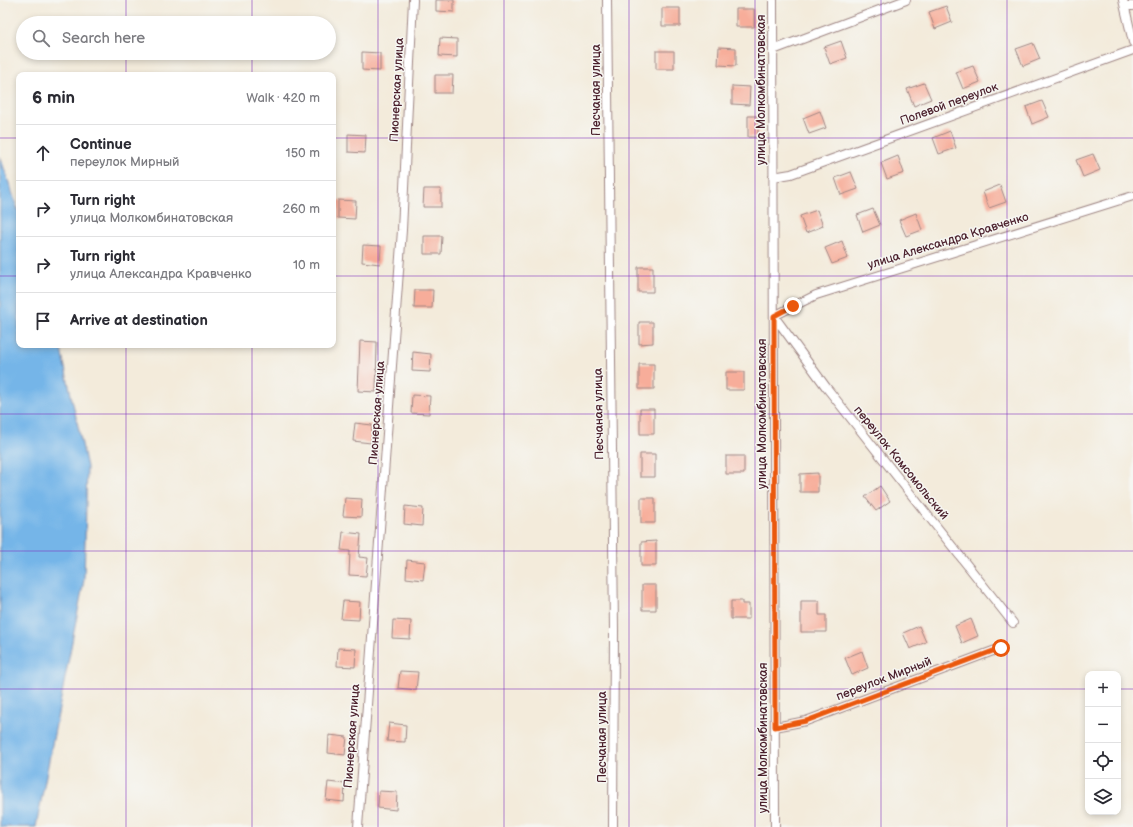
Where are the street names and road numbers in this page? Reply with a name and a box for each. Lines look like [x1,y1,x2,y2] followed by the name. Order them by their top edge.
[754,14,769,165] street label: улица Молкомбинатовская
[387,37,407,143] street label: Пионерская улица
[589,44,604,136] street label: Песчаная улица
[898,79,1001,129] street label: Полевой переулок
[866,209,1030,273] street label: улица Александра Кравченко
[755,338,770,489] street label: улица Молкомбинатовская
[366,360,388,466] street label: Пионерская улица
[591,368,607,460] street label: Песчаная улица
[850,403,952,523] street label: переулок Комсомольский
[834,654,934,704] street label: переулок Мирный
[756,662,771,813] street label: улица Молкомбинатовская
[341,683,363,789] street label: Пионерская улица
[595,691,610,783] street label: Песчаная улица

